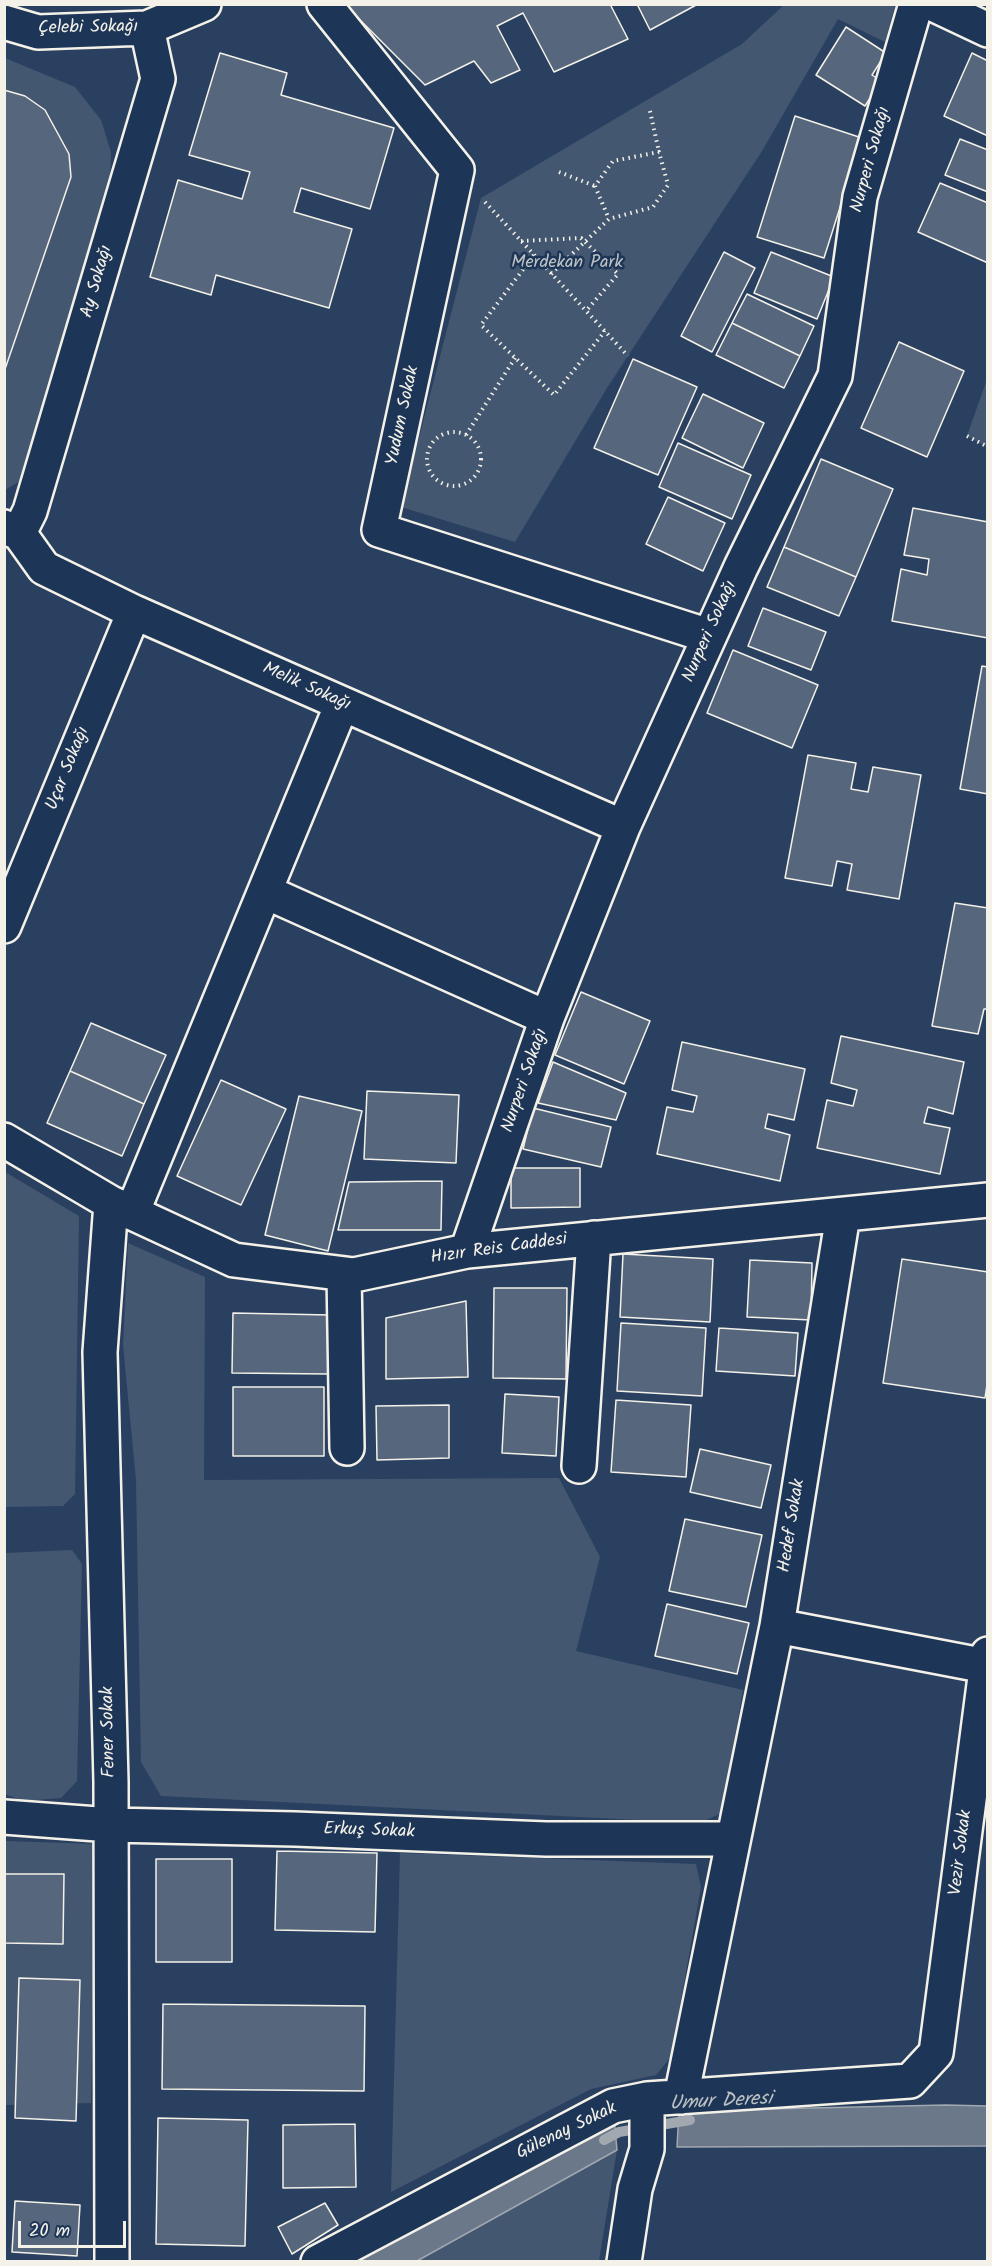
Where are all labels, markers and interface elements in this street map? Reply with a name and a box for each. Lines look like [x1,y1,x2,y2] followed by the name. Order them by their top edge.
[38,17,138,41] street label: Çelebi Sokağı
[847,105,897,215] street label: Nurperi Sokağı
[77,243,119,321] street label: Ay Sokağı
[511,253,623,275] park label: Merdekan Park
[383,364,425,468] street label: Yudum Sokak
[679,578,743,686] street label: Nurperi Sokağı
[258,659,354,717] street label: Melik Sokağı
[42,724,96,814] street label: Uçar Sokağı
[498,1026,554,1136] street label: Nurperi Sokağı
[429,1230,569,1270] street label: Hızır Reis Caddesi
[775,1478,811,1574] street label: Hedef Sokak
[98,1686,122,1778] street label: Fener Sokak
[946,1809,978,1897] street label: Vezir Sokak
[323,1820,415,1844] street label: Erkuş Sokak
[669,2088,773,2118] water label: Umur Deresi
[513,2098,621,2166] street label: Gülenay Sokak
[21,2209,129,2247] scale bar
[29,2217,70,2246] text: 20 m

